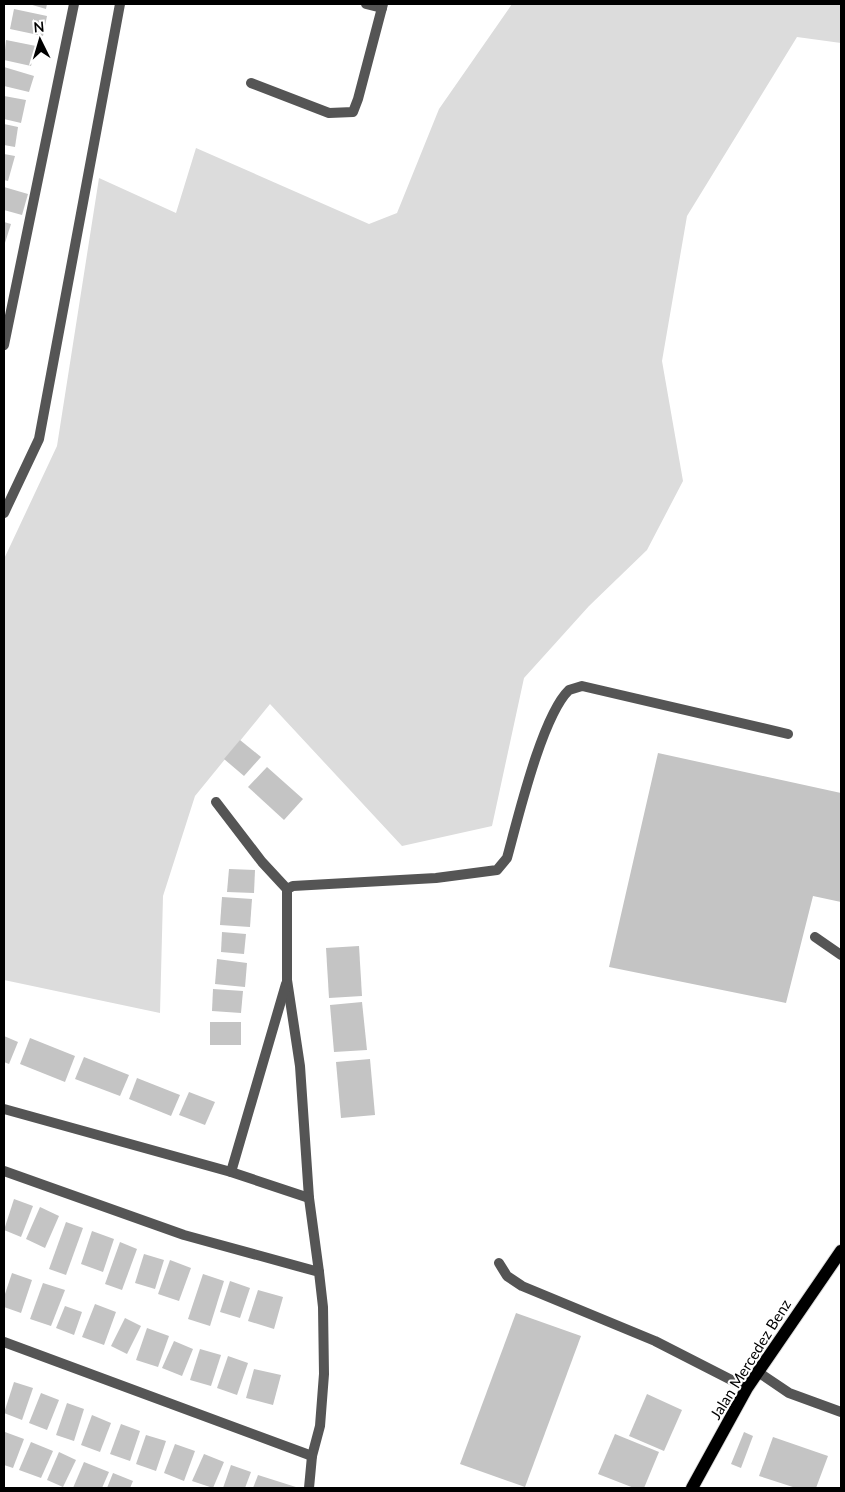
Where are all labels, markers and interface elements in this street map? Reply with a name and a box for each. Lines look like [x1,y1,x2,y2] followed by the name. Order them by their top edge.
[15,15,65,65] north arrow
[33,18,45,35] text: N
[706,1296,794,1422] street label: Jalan Mercedez Benz

